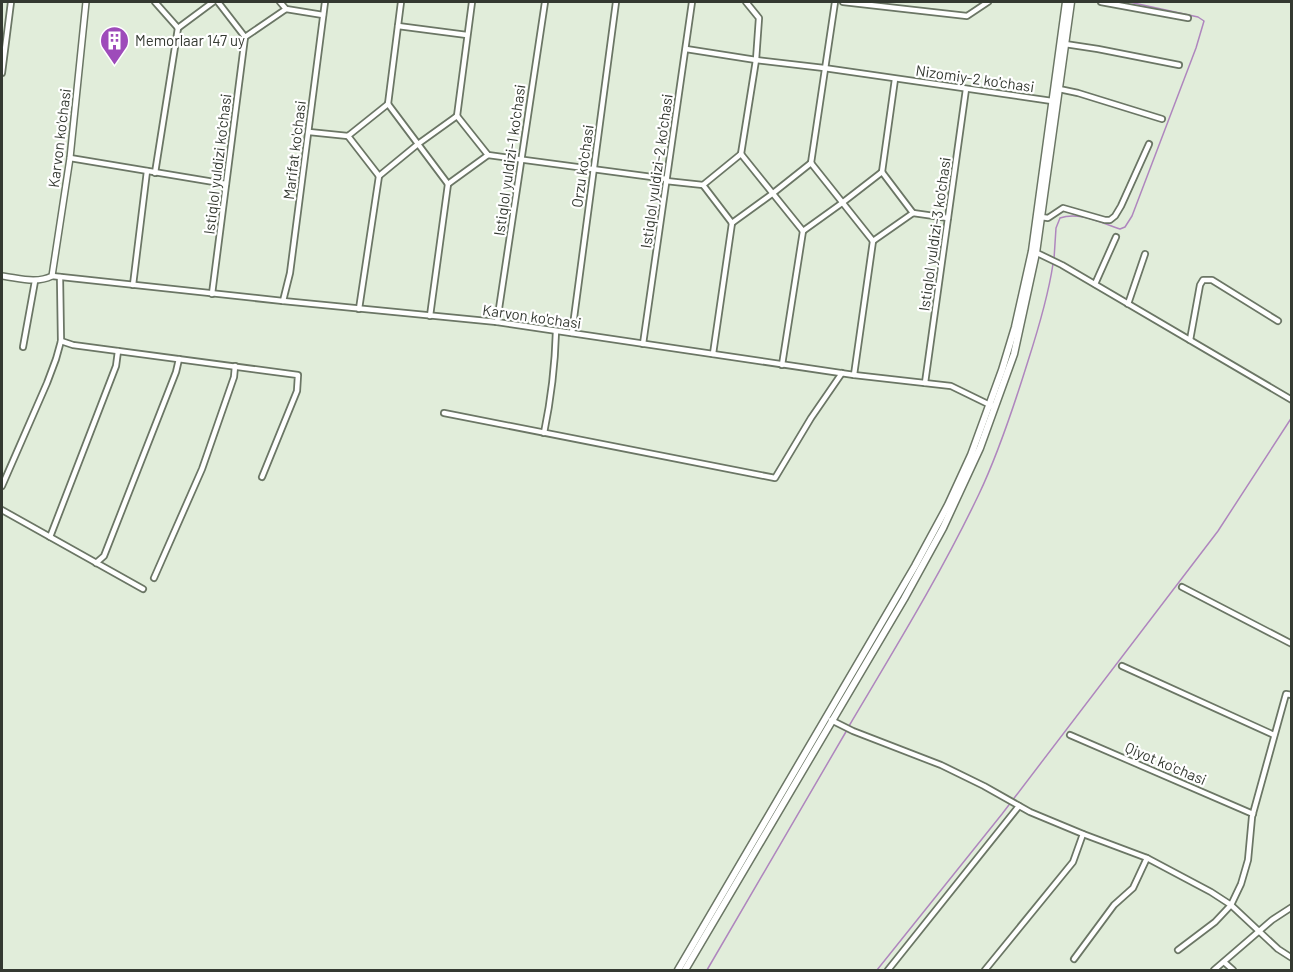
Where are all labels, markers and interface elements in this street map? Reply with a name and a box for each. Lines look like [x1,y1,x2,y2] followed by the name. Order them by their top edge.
[98,24,130,66] building icon: Memorlaar 147 uy
[135,31,245,49] place label: Memorlaar 147 uy
[914,61,1036,95] street label: Nizomiy-2 ko'chasi
[489,83,529,237] street label: Istiqlol yuldizi-1 ko'chasi
[44,87,74,189] street label: Karvon ko'chasi
[199,93,235,235] street label: Istiqlol yuldizi ko'chasi
[636,93,676,249] street label: Istiqlol yuldizi-2 ko'chasi
[279,99,309,201] street label: Marifat ko'chasi
[567,123,597,209] street label: Orzu ko'chasi
[914,156,954,312] street label: Istiqlol yuldizi-3 ko'chasi
[481,300,583,332] street label: Karvon ko'chasi
[1123,738,1209,788] street label: Qiyot ko'chasi

